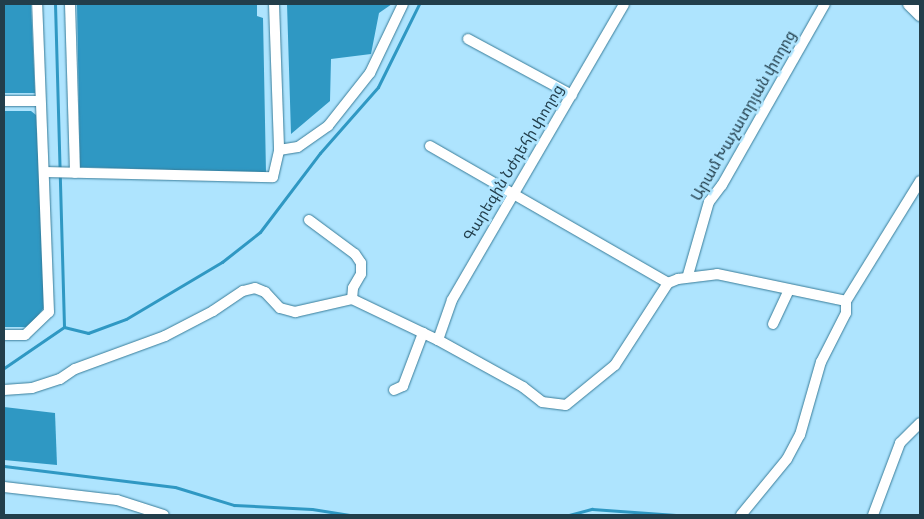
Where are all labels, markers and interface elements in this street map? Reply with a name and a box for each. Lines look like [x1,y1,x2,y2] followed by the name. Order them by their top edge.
[688,28,800,204] street label: Արամ Խաչատրյան փողոց
[460,81,568,245] street label: Գարեգին Նժդեհի փողոց

